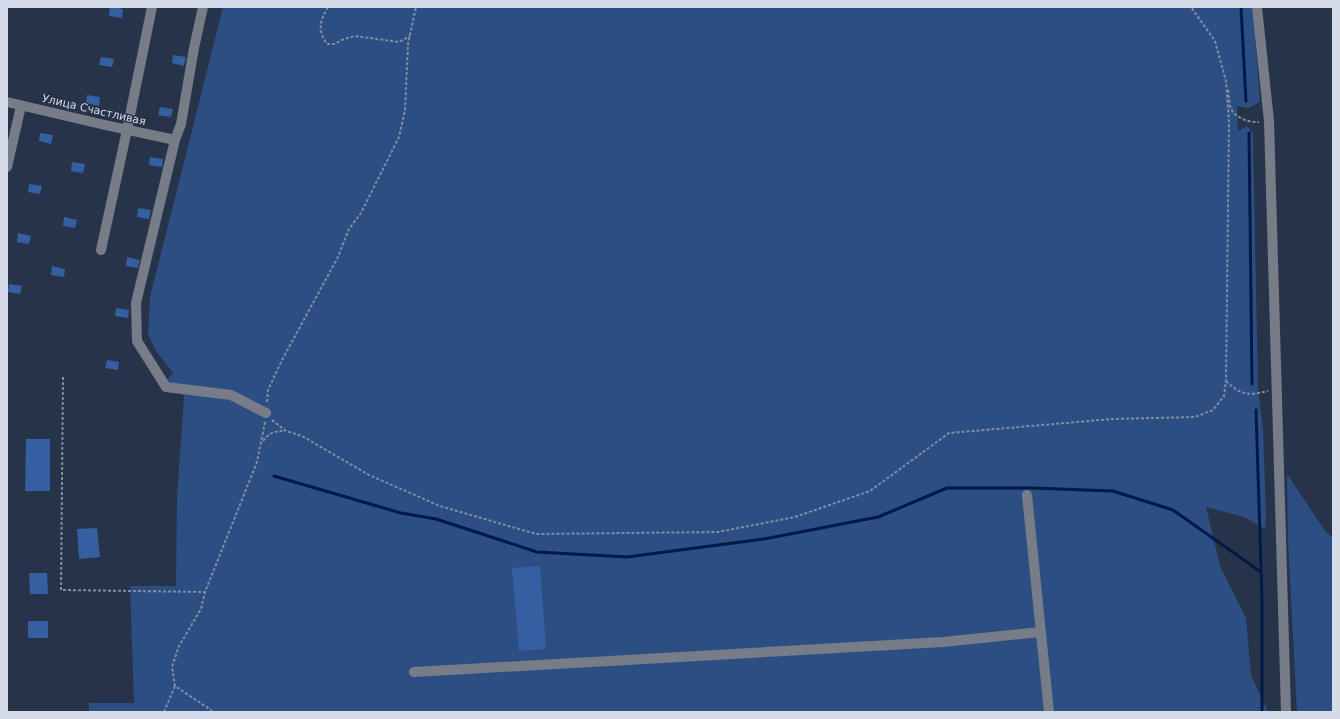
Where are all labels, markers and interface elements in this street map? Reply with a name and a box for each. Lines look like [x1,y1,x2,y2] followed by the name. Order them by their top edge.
[41,92,147,128] street label: Улица Счастливая

